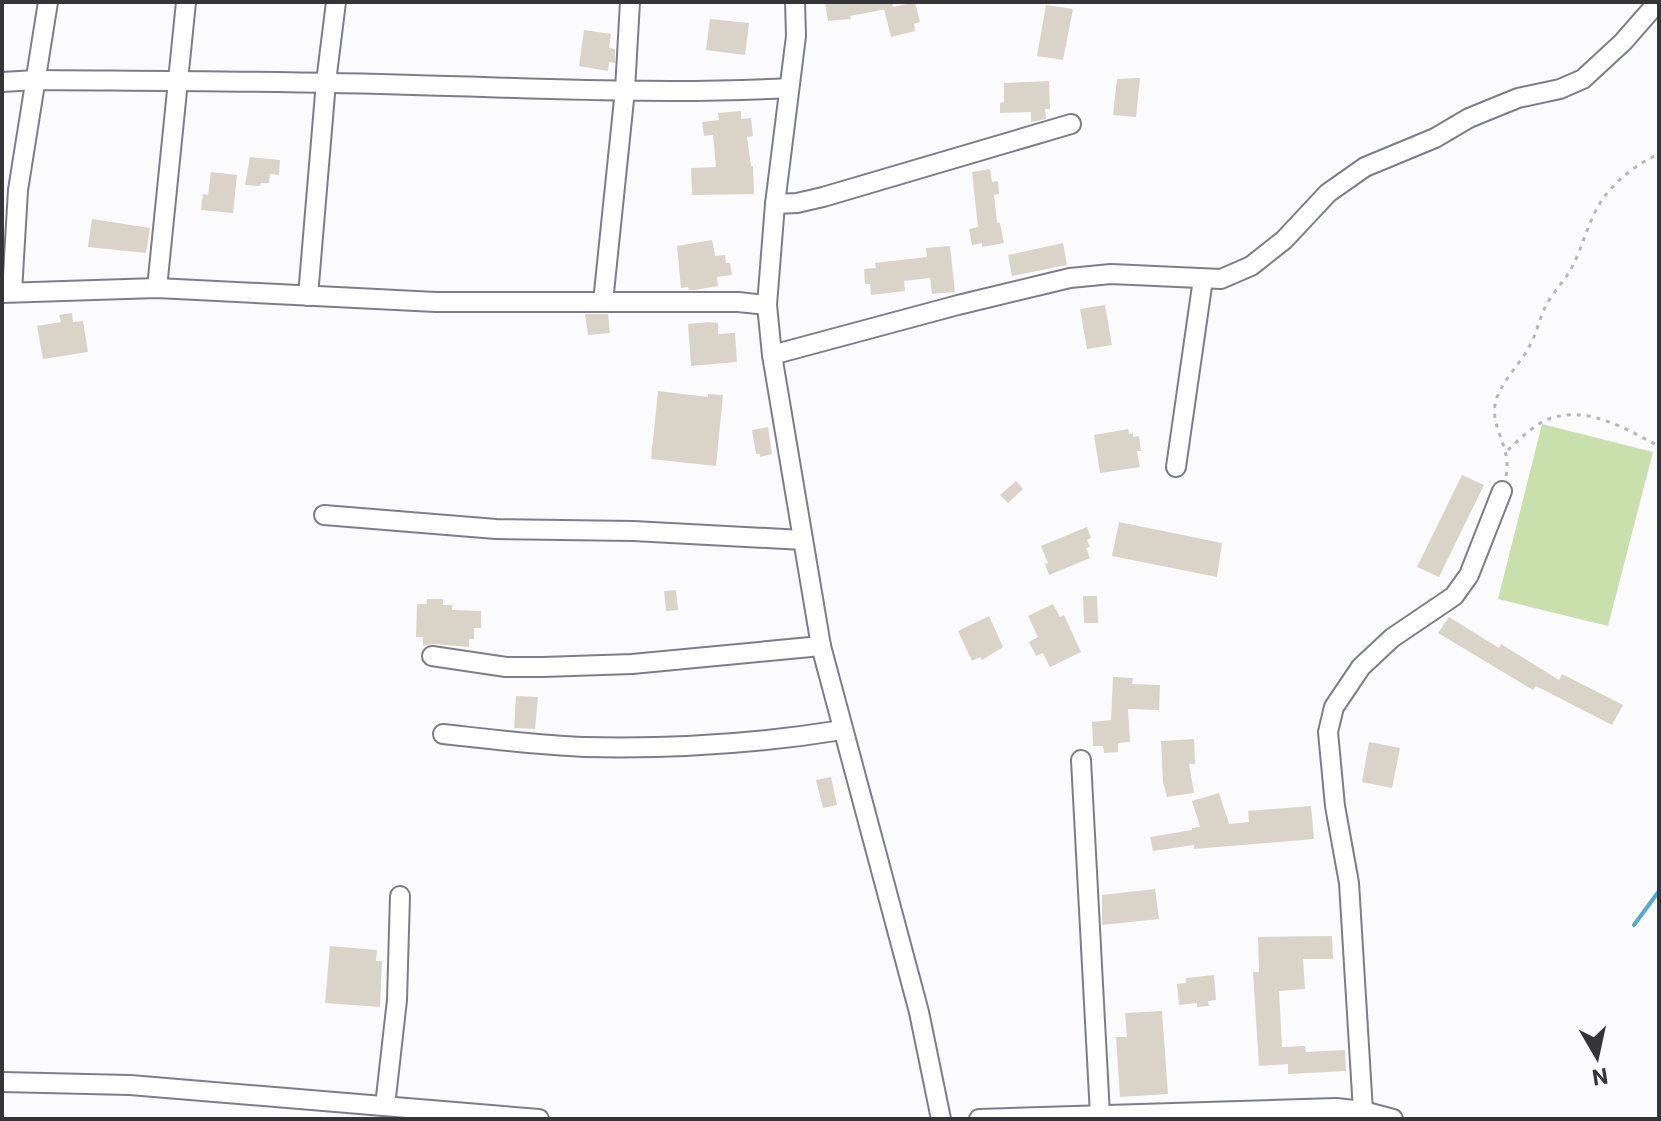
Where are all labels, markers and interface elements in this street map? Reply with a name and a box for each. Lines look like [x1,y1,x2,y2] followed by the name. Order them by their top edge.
[1557,1017,1637,1097] north arrow
[1590,1063,1610,1090] text: N

